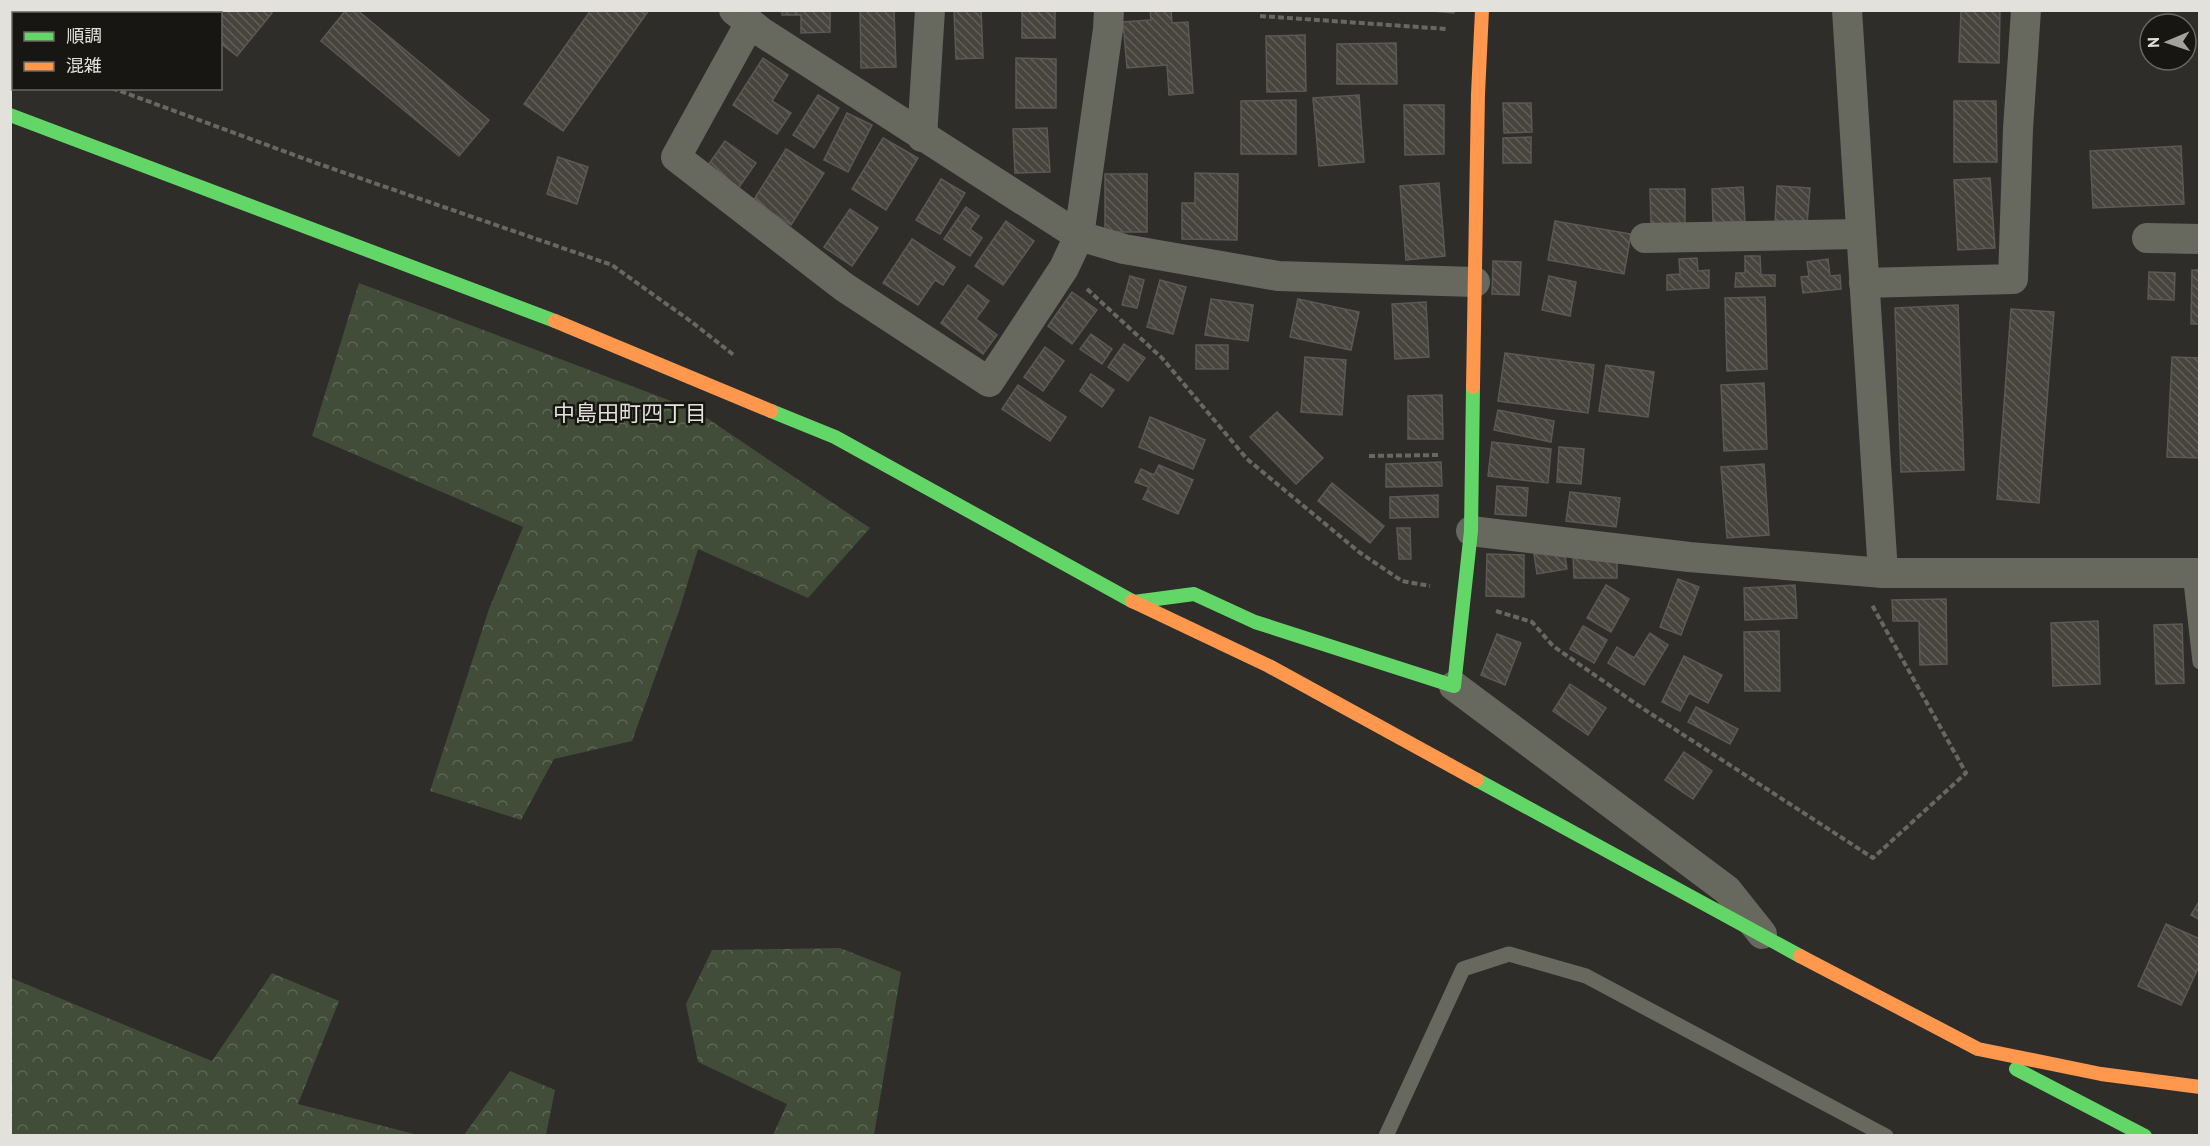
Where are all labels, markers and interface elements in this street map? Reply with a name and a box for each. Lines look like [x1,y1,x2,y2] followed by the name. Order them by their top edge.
[12,12,222,90] legend
[2138,12,2198,72] north arrow
[66,24,102,47] text: 順調
[2143,37,2163,48] text: N
[66,54,102,77] text: 混雑
[553,399,707,427] district label: 中島田町四丁目

